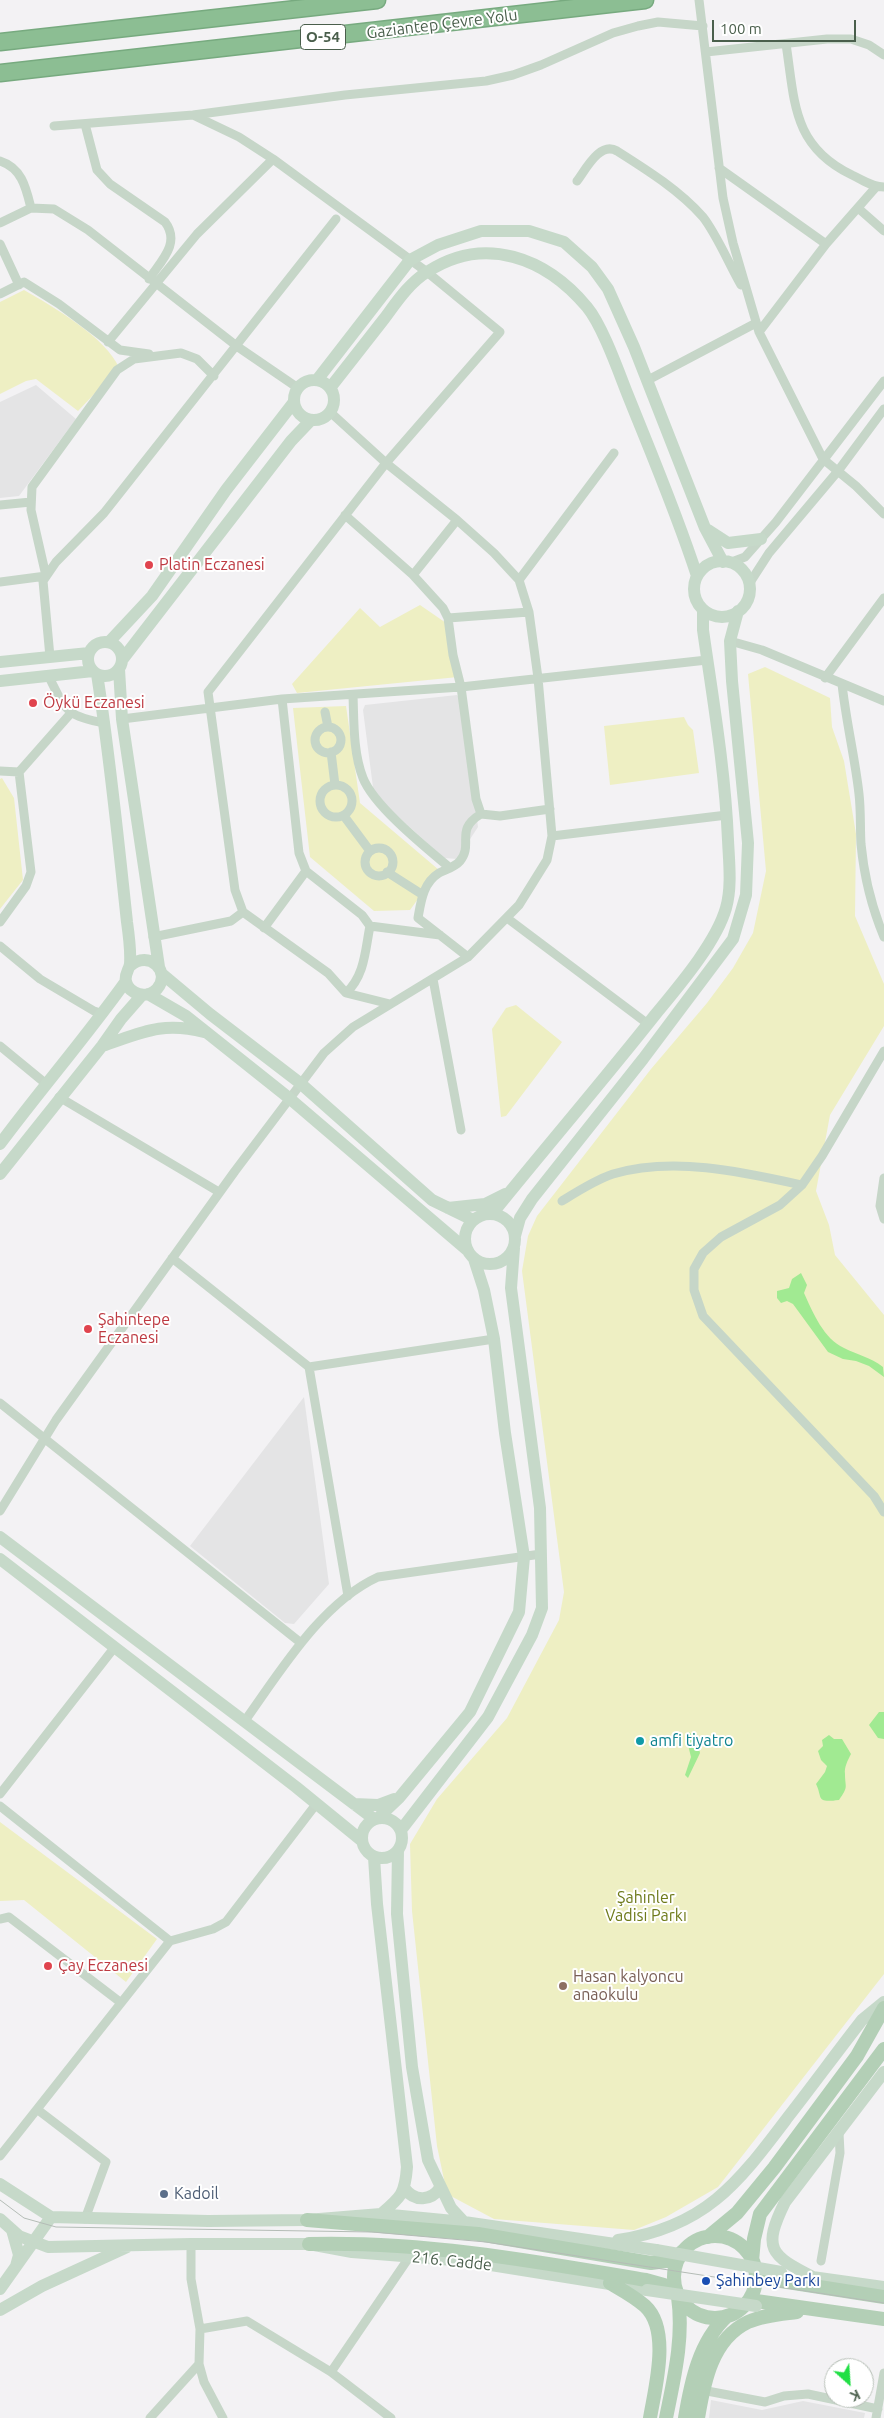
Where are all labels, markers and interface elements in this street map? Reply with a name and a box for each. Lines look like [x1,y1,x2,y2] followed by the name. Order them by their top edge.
[366,5,518,43] street label: Gaziantep Çevre Yolu
[714,10,858,42] scale bar
[720,20,762,37] text: 100 m
[300,24,346,50] road number: O-54
[159,555,265,575] place label: Platin Eczanesi
[143,559,155,571] marker: Platin Eczanesi
[43,693,145,713] place label: Öykü Eczanesi
[27,697,39,709] marker: Öykü Eczanesi
[98,1310,170,1348] place label: Şahintepe Eczanesi
[82,1323,94,1335] marker: Şahintepe Eczanesi
[650,1731,733,1751] place label: amfi tiyatro
[634,1735,646,1747] marker: amfi tiyatro
[605,1888,687,1926] park label: Şahinler Vadisi Parkı
[58,1956,148,1976] place label: Çay Eczanesi
[42,1960,54,1972] marker: Çay Eczanesi
[573,1967,684,2005] place label: Hasan kalyoncu anaokulu
[557,1980,569,1992] marker: Hasan kalyoncu anaokulu
[174,2184,219,2204] place label: Kadoil
[158,2188,170,2200] marker: Kadoil
[411,2247,493,2275] street label: 216. Cadde
[716,2271,820,2291] place label: Şahinbey Parkı
[700,2275,712,2287] marker: Şahinbey Parkı
[824,2358,874,2408] north arrow
[847,2386,863,2405] text: K

